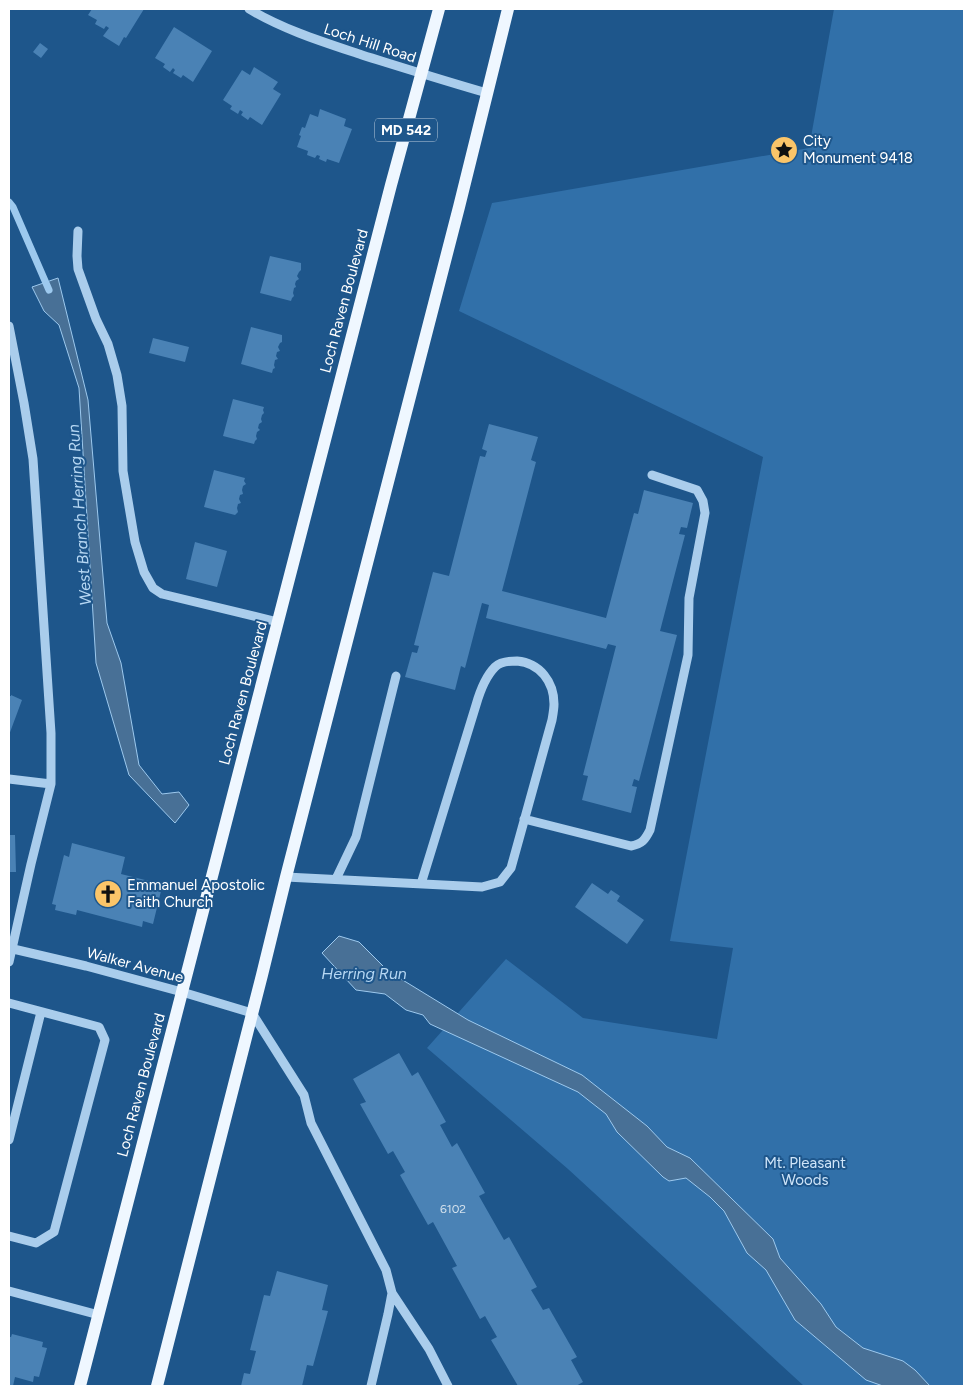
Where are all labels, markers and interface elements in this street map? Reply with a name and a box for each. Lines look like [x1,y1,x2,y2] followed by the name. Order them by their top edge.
[321,20,419,66] street label: Loch Hill Road
[375,118,437,142] road number: MD 542
[803,132,913,167] place label: City Monument 9418
[769,135,799,165] place icon: City Monument 9418
[316,227,372,375] street label: Loch Raven Boulevard
[64,424,95,606] water label: West Branch Herring Run
[215,619,271,767] street label: Loch Raven Boulevard
[127,876,265,911] place label: Emmanuel Apostolic Faith Church
[93,879,123,909] church icon: Emmanuel Apostolic Faith Church
[85,943,185,987] street label: Walker Avenue
[321,964,407,983] water label: Herring Run
[113,1011,169,1159] street label: Loch Raven Boulevard
[764,1154,846,1189] park label: Mt. Pleasant Woods
[440,1202,466,1216] house number: 6102

